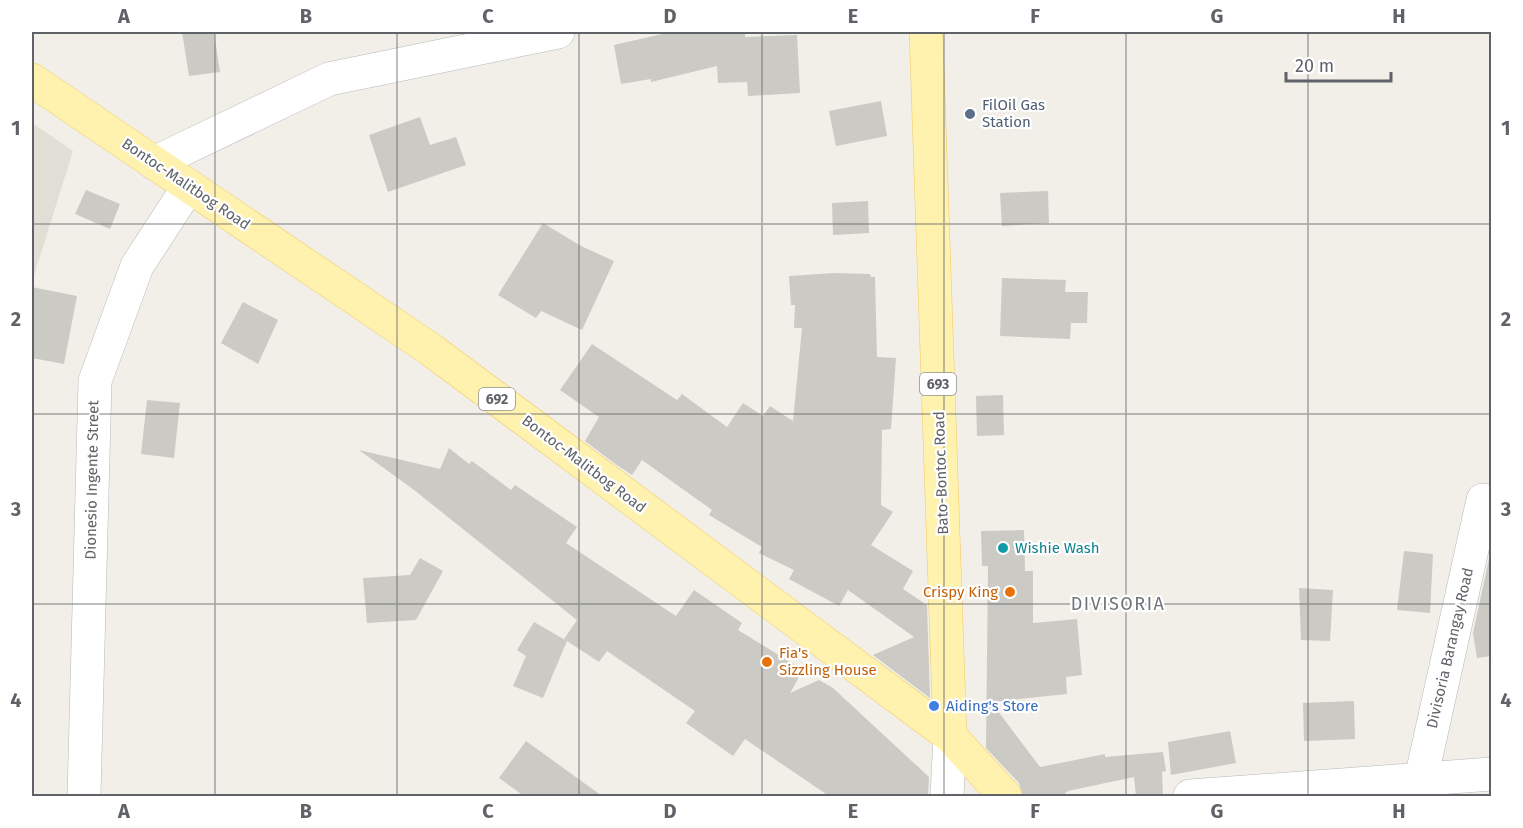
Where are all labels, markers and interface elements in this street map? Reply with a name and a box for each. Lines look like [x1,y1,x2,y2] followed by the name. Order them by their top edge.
[117,4,131,28] text: A
[300,4,312,28] text: B
[482,4,494,28] text: C
[663,4,677,28] text: D
[848,4,858,28] text: E
[1030,4,1040,28] text: F
[1211,4,1223,28] text: G
[1392,4,1406,28] text: H
[1286,45,1391,83] scale bar
[1295,55,1334,77] text: 20 m
[982,96,1045,131] place label: FilOil Gas Station
[963,107,977,121] marker: FilOil Gas Station
[11,116,21,140] text: 1
[1501,116,1511,140] text: 1
[118,134,254,234] street label: Bontoc-Malitbog Road
[11,307,21,331] text: 2
[1501,307,1511,331] text: 2
[920,373,956,395] road number: 693
[479,388,515,410] road number: 692
[82,400,102,560] street label: Dionesio Ingente Street
[518,411,650,517] street label: Bontoc-Malitbog Road
[930,411,952,535] street label: Bato-Bontoc Road
[10,497,21,521] text: 3
[1500,497,1511,521] text: 3
[1015,539,1100,557] place label: Wishie Wash
[996,541,1010,555] marker: Wishie Wash
[1423,566,1477,730] street label: Divisoria Barangay Road
[923,583,998,601] place label: Crispy King
[1003,585,1017,599] marker: Crispy King
[1071,593,1165,615] district label: DIVISORIA
[779,644,877,679] place label: Fia's Sizzling House
[760,655,774,669] marker: Fia's Sizzling House
[10,688,22,712] text: 4
[1500,688,1512,712] text: 4
[946,697,1038,715] place label: Aiding's Store
[927,699,941,713] marker: Aiding's Store
[117,799,131,823] text: A
[300,799,312,823] text: B
[482,799,494,823] text: C
[663,799,677,823] text: D
[848,799,858,823] text: E
[1030,799,1040,823] text: F
[1211,799,1223,823] text: G
[1392,799,1406,823] text: H

